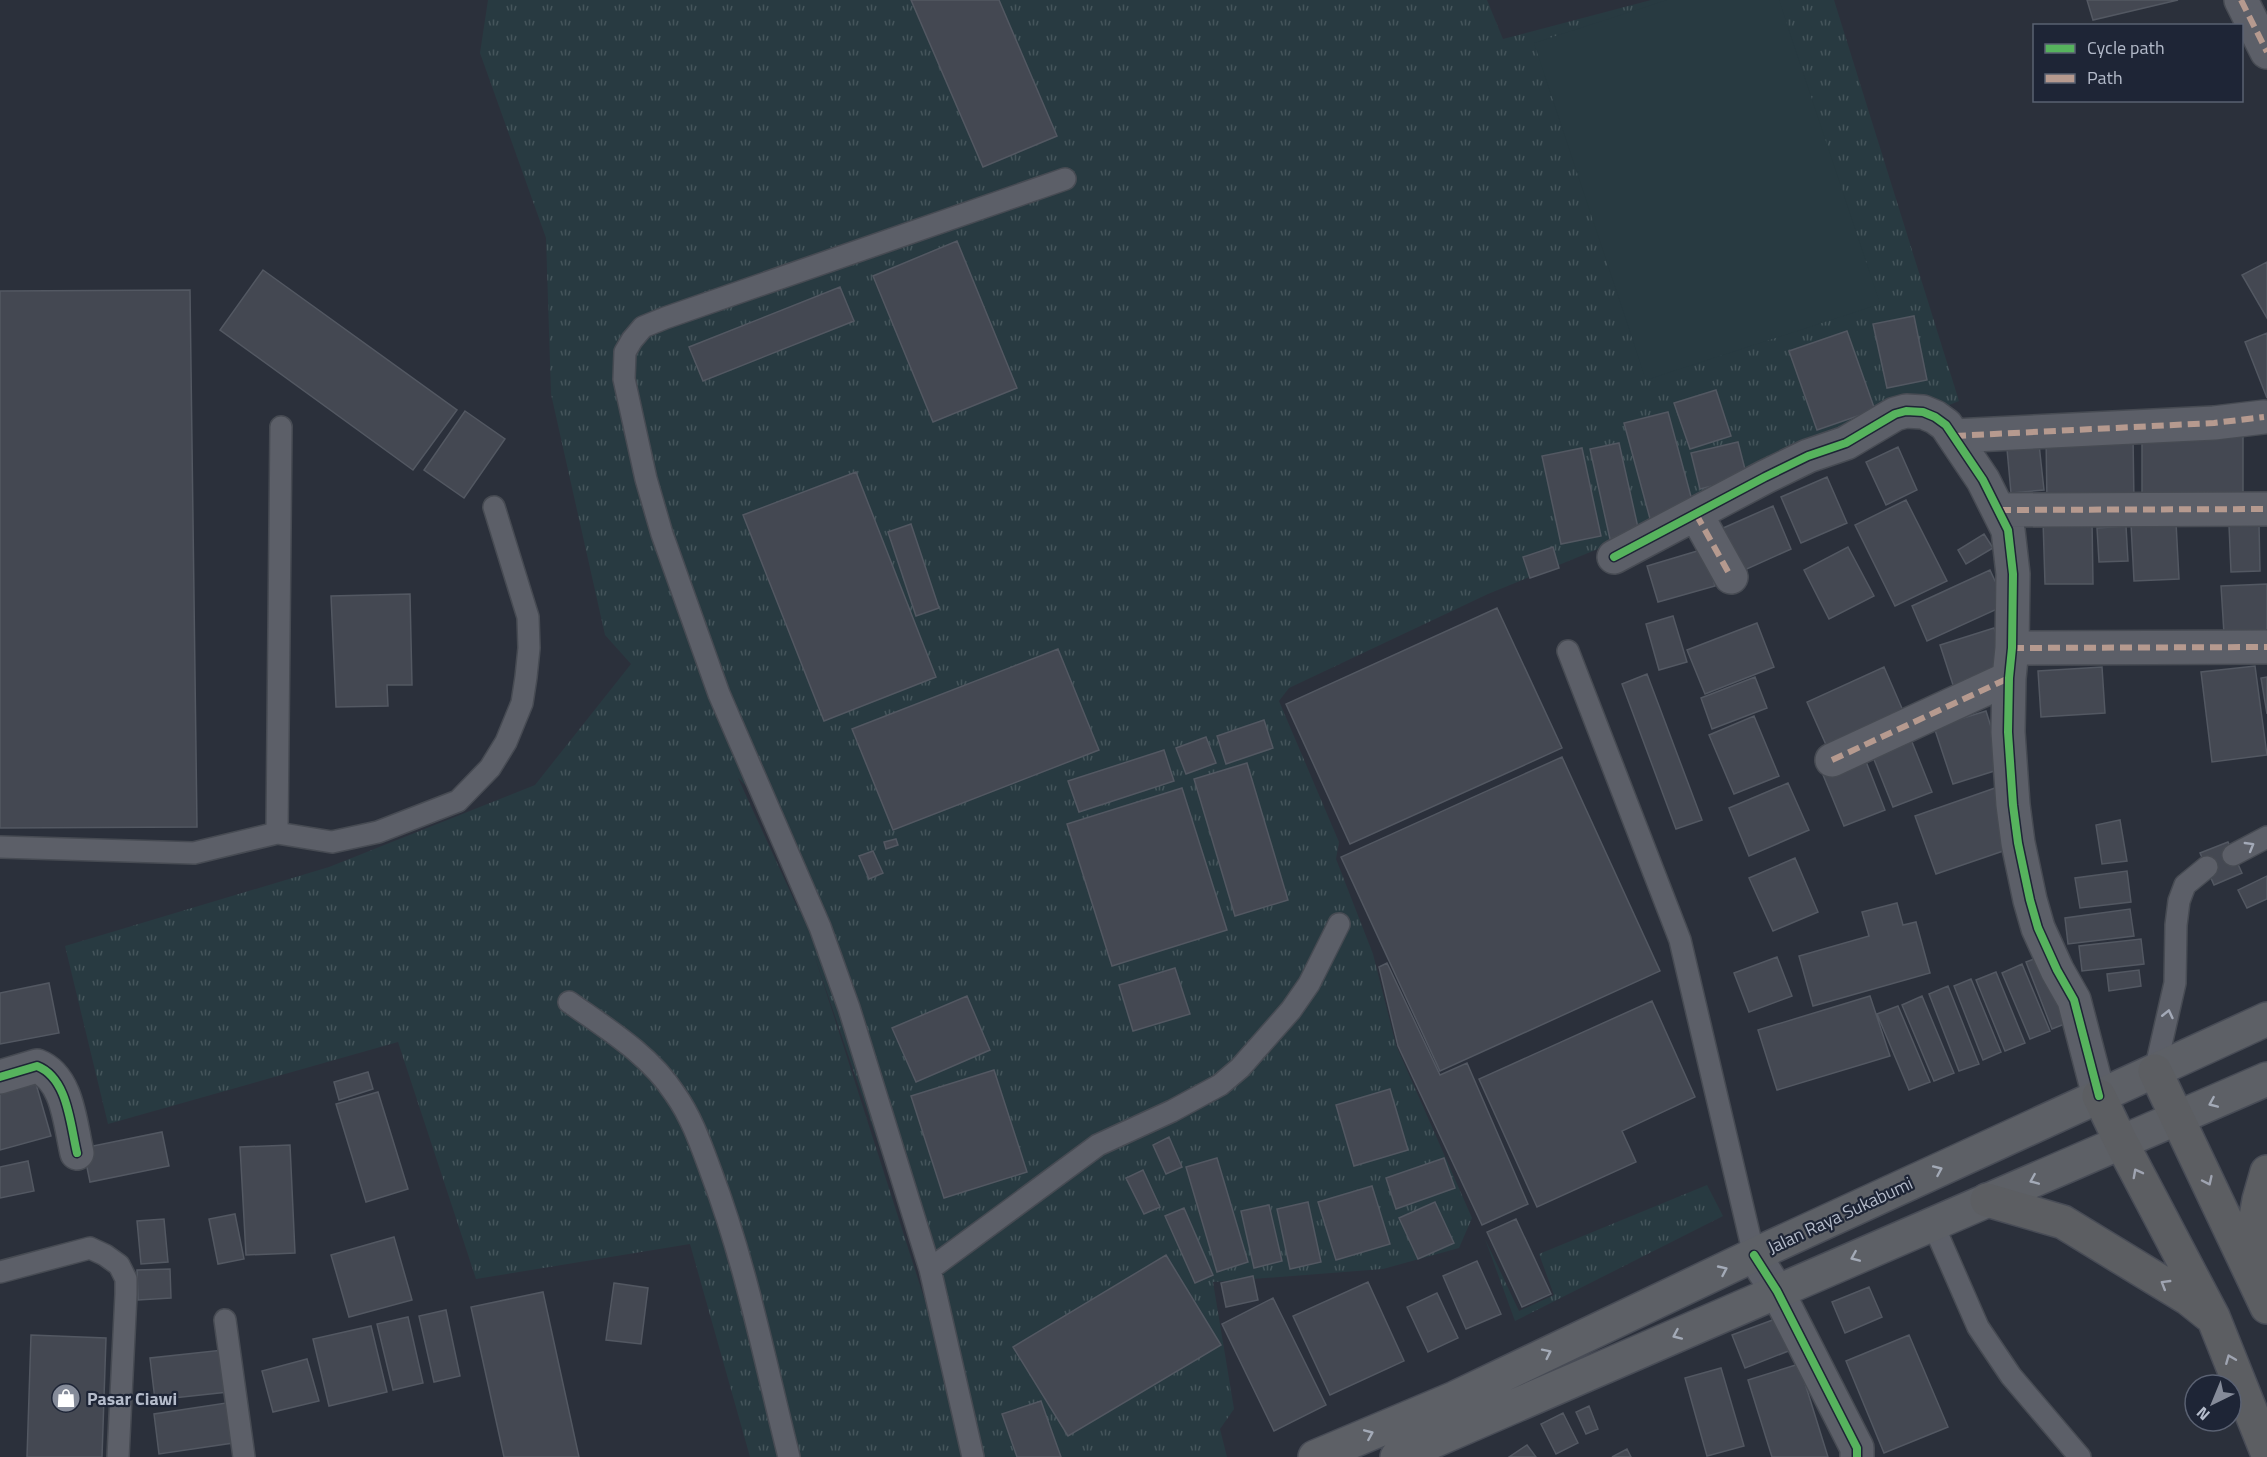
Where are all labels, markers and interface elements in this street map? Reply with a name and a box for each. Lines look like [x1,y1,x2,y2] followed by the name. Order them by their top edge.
[2033,24,2243,102] legend
[2087,34,2165,61] text: Cycle path
[2087,64,2123,91] text: Path
[2244,842,2254,853] one-way arrow
[2160,1009,2173,1019] one-way arrow
[2209,1095,2220,1107] one-way arrow
[1932,1166,1943,1178] one-way arrow
[2133,1168,2144,1179] one-way arrow
[1763,1169,1917,1261] street label: Jalan Raya Sukabumi
[2030,1173,2041,1185] one-way arrow
[2200,1174,2212,1185] one-way arrow
[1851,1250,1862,1262] one-way arrow
[1716,1265,1727,1277] one-way arrow
[2161,1280,2171,1292] one-way arrow
[1672,1328,1683,1340] one-way arrow
[1540,1349,1551,1361] one-way arrow
[2225,1354,2237,1365] one-way arrow
[2183,1373,2243,1433] north arrow
[50,1382,82,1414] shop icon: Pasar Ciawi
[87,1385,177,1412] place label: Pasar Ciawi
[2191,1401,2215,1427] text: N
[1363,1429,1374,1441] one-way arrow

